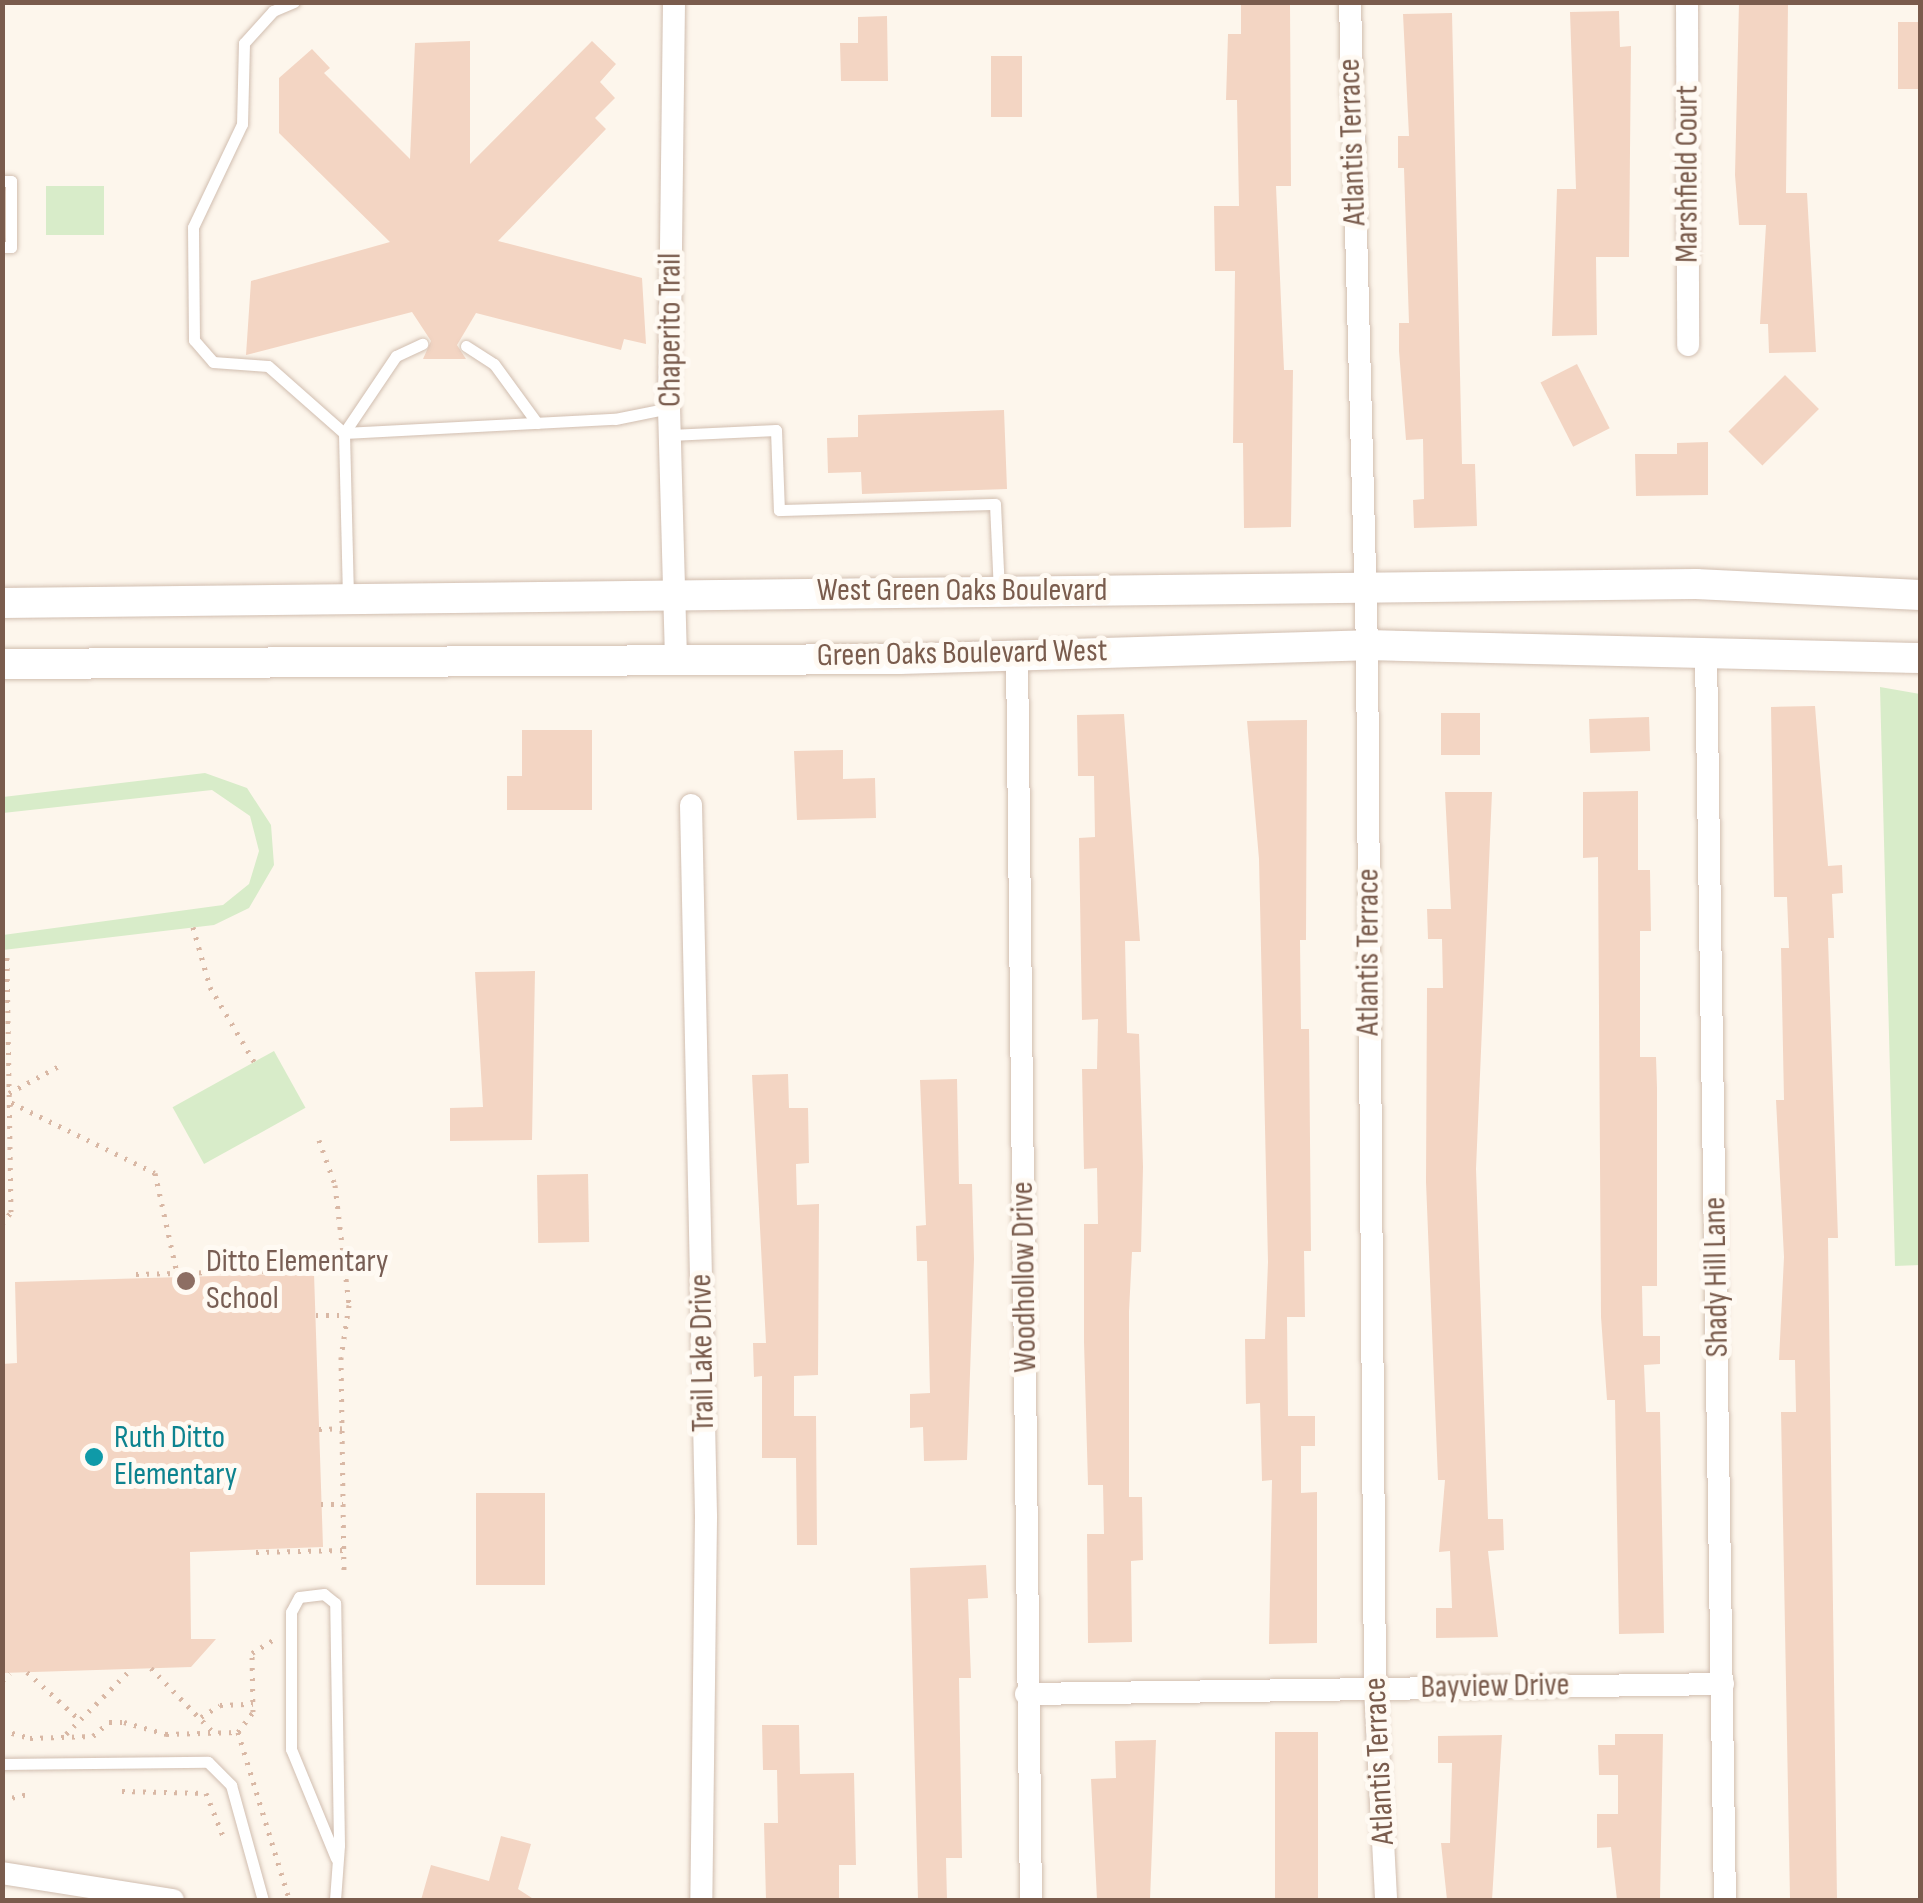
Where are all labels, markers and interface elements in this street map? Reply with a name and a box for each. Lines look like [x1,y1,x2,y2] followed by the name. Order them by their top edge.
[1331,58,1375,226] street label: Atlantis Terrace
[1669,85,1707,263] street label: Marshfield Court
[652,253,690,407] street label: Chaperito Trail
[817,572,1107,610] street label: West Green Oaks Boulevard
[816,632,1108,676] street label: Green Oaks Boulevard West
[1350,868,1388,1036] street label: Atlantis Terrace
[1004,1181,1046,1373] street label: Woodhollow Drive
[1696,1196,1738,1358] street label: Shady Hill Lane
[206,1244,388,1319] place label: Ditto Elementary School
[175,1270,197,1292] marker: Ditto Elementary School
[682,1274,724,1432] street label: Trail Lake Drive
[114,1420,237,1495] place label: Ruth Ditto Elementary
[83,1446,105,1468] marker: Ruth Ditto Elementary
[1420,1667,1570,1707] street label: Bayview Drive
[1356,1676,1404,1846] street label: Atlantis Terrace

